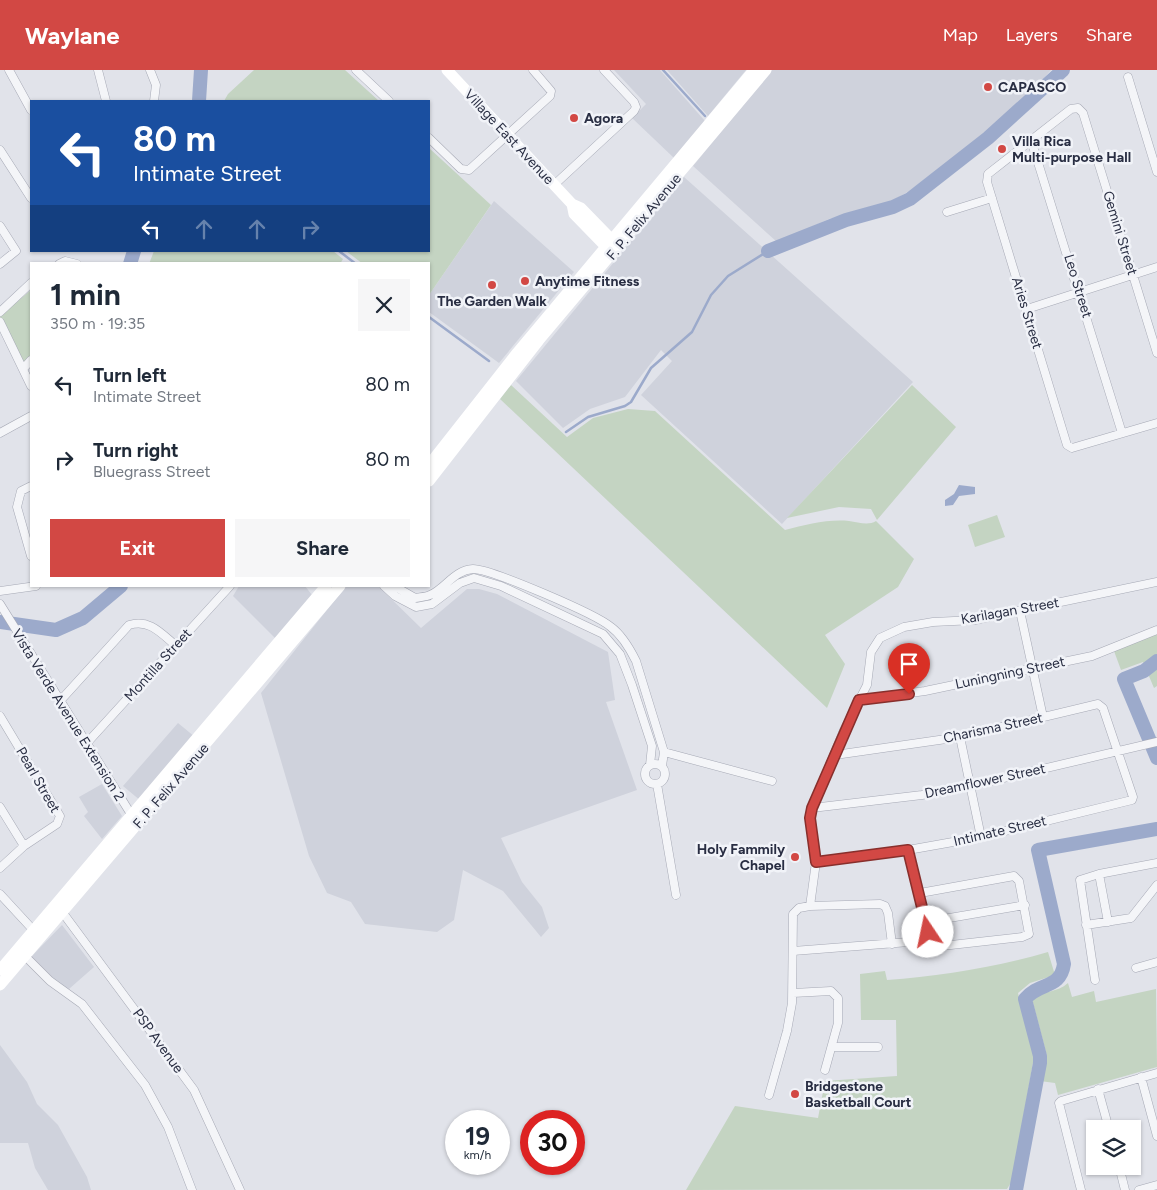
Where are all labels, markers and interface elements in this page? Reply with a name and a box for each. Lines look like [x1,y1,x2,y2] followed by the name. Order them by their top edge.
[25,21,120,50] text: Waylane
[943,24,978,46] text: Map
[1006,24,1058,46] text: Layers
[1086,24,1132,46] text: Share
[998,79,1066,96] place label: CAPASCO
[982,81,994,93] marker: CAPASCO
[461,86,558,188] street label: Village East Avenue
[584,110,623,127] place label: Agora
[568,112,580,124] marker: Agora
[133,118,216,160] text: 80 m
[50,120,115,185] icon: left
[1012,133,1131,166] place label: Villa Rica Multi-purpose Hall
[996,143,1008,155] marker: Villa Rica Multi-purpose Hall
[133,160,282,187] text: Intimate Street
[603,170,685,264] street label: F. P. Felix Avenue
[1099,189,1141,277] street label: Gemini Street
[137,215,165,243] icon: left
[190,215,218,243] icon: ahead
[243,215,271,243] icon: ahead
[296,215,324,243] icon: right
[1060,252,1096,320] street label: Leo Street
[535,273,640,290] place label: Anytime Fitness
[519,275,531,287] marker: Anytime Fitness
[1008,275,1046,351] street label: Aries Street
[50,276,121,313] text: 1 min
[358,279,410,331] button: close
[486,279,498,291] marker: The Garden Walk
[437,293,547,310] place label: The Garden Walk
[50,314,145,333] text: 350 m · 19:35
[93,364,167,387] text: Turn left
[50,371,78,399] icon: left
[365,373,410,396] text: 80 m
[93,387,201,406] text: Intimate Street
[93,439,179,462] text: Turn right
[50,446,78,474] icon: right
[365,448,410,471] text: 80 m
[93,462,211,481] text: Bluegrass Street
[50,519,225,577] button: Exit
[235,519,410,577] button: Share
[959,594,1061,628] street label: Karilagan Street
[121,625,195,705] street label: Montilla Street
[8,626,128,804] street label: Vista Verde Avenue Extension 2
[888,643,930,694] pin
[895,650,923,678] icon: arrive
[953,653,1067,693] street label: Luningning Street
[942,709,1044,747] street label: Charisma Street
[129,740,213,832] street label: F. P. Felix Avenue
[12,744,64,816] street label: Pearl Street
[923,760,1047,802] street label: Dreamflower Street
[952,812,1048,850] street label: Intimate Street
[697,841,786,874] place label: Holy Fammily Chapel
[789,851,801,863] marker: Holy Fammily Chapel
[901,905,953,957] position arrow
[129,1005,187,1077] street label: PSP Avenue
[805,1078,912,1111] place label: Bridgestone Basketball Court
[789,1088,801,1100] marker: Bridgestone Basketball Court
[520,1110,585,1175] speed limit sign: 30
[1086,1120,1141,1175] map controls
[1086,1120,1141,1175] button: layers
[465,1121,490,1151] text: 19
[464,1148,491,1162] text: km/h

